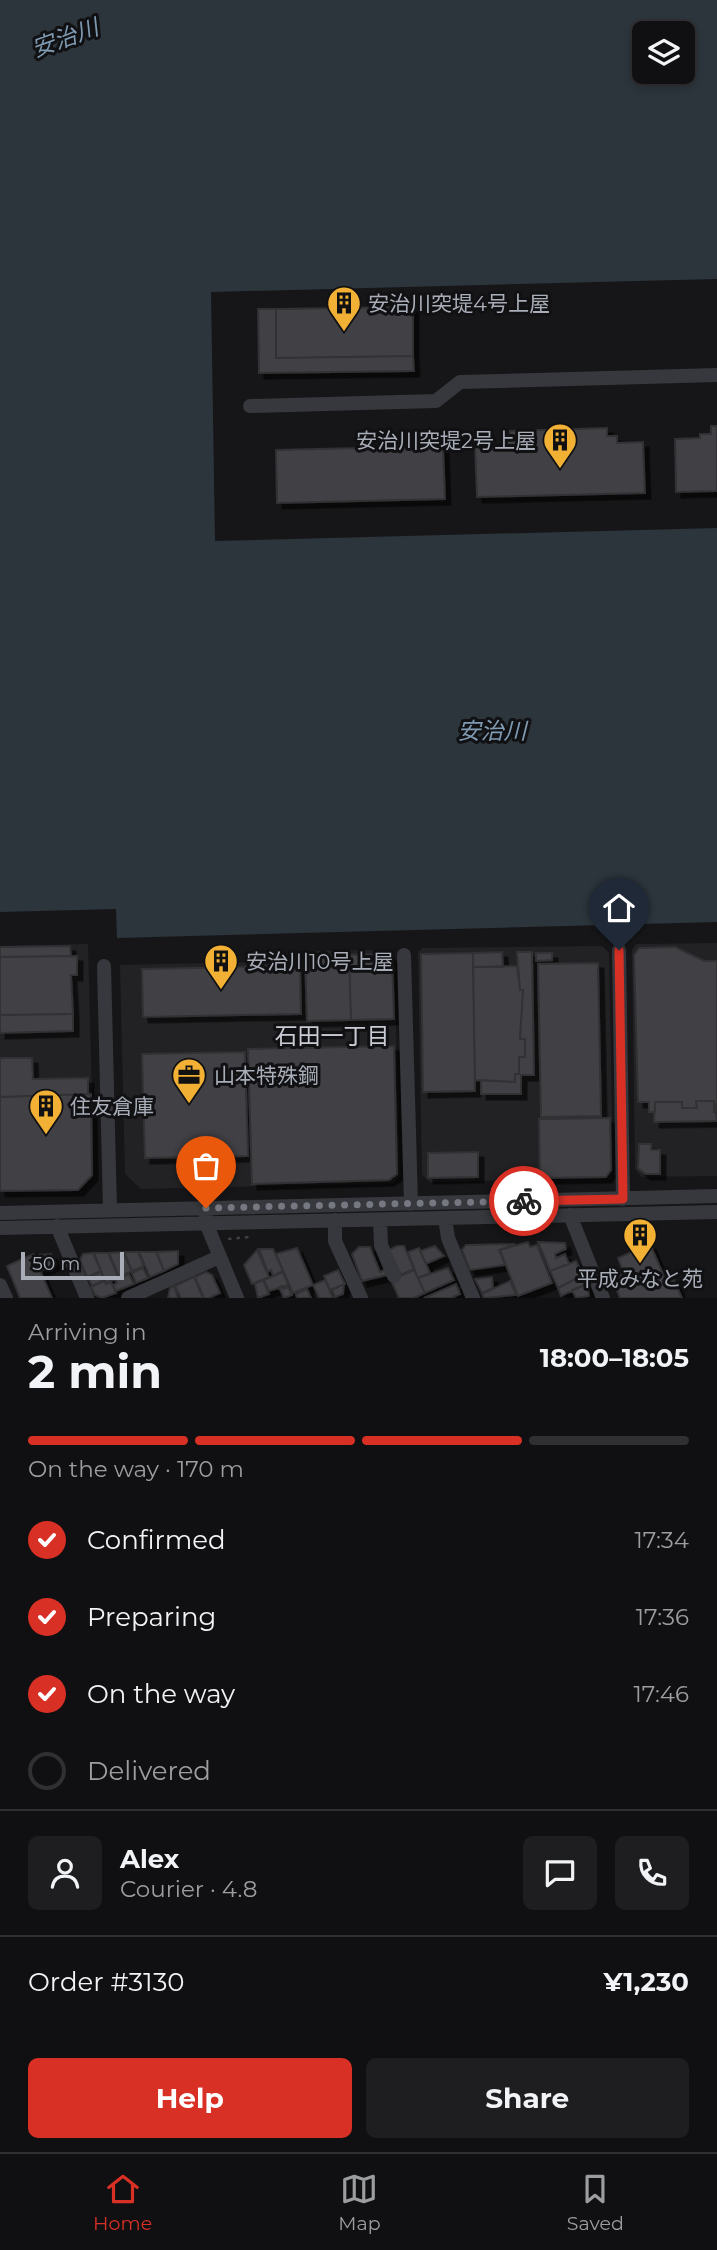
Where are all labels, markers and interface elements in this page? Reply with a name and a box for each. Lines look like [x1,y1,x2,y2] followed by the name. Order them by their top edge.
[28,12,105,63] water label: 安治川
[632,21,695,84] map controls
[632,21,695,84] button: layers
[325,284,363,333] building icon: 安治川突堤4号上屋
[368,291,550,316] place label: 安治川突堤4号上屋
[541,421,579,470] building icon: 安治川突堤2号上屋
[356,428,536,453] place label: 安治川突堤2号上屋
[458,717,530,745] water label: 安治川
[589,878,649,950] pin
[600,889,638,927] icon: home
[202,942,240,991] building icon: 安治川10号上屋
[246,949,393,974] place label: 安治川10号上屋
[275,1022,390,1050] district label: 石田一丁目
[170,1056,208,1105] office icon: 山本特殊鋼
[214,1063,319,1088] place label: 山本特殊鋼
[27,1087,65,1136] building icon: 住友倉庫
[70,1094,154,1119] place label: 住友倉庫
[176,1136,236,1208] pin
[187,1147,225,1185] icon: bag
[489,1166,559,1236] courier
[505,1182,543,1220] icon: bike
[621,1216,659,1265] building icon: 平成みなと苑
[21,1249,124,1281] scale bar
[32,1252,80,1275] text: 50 m
[577,1266,703,1291] place label: 平成みなと苑
[28,1318,147,1346] text: Arriving in
[540,1342,689,1374] text: 18:00–18:05
[28,1343,162,1400] text: 2 min
[28,1455,244,1483] text: On the way · 170 m
[28,1521,66,1559] icon: check
[87,1524,226,1556] text: Confirmed
[635,1526,689,1554] text: 17:34
[28,1598,66,1636] icon: check
[87,1601,216,1633] text: Preparing
[636,1603,689,1631] text: 17:36
[28,1675,66,1713] icon: check
[87,1678,235,1710] text: On the way
[634,1680,689,1708] text: 17:46
[87,1755,211,1787] text: Delivered
[28,1836,102,1910] button: person
[523,1836,597,1910] button: chat
[615,1836,689,1910] button: phone
[120,1843,179,1875] text: Alex
[120,1875,257,1903] text: Courier · 4.8
[28,1966,185,1998] text: Order #3130
[603,1966,689,1998] text: ¥1,230
[28,2058,352,2138] button: Help
[366,2058,689,2138] button: Share
[93,2170,152,2235] tab: Home
[338,2170,381,2235] tab: Map
[567,2170,624,2235] tab: Saved

